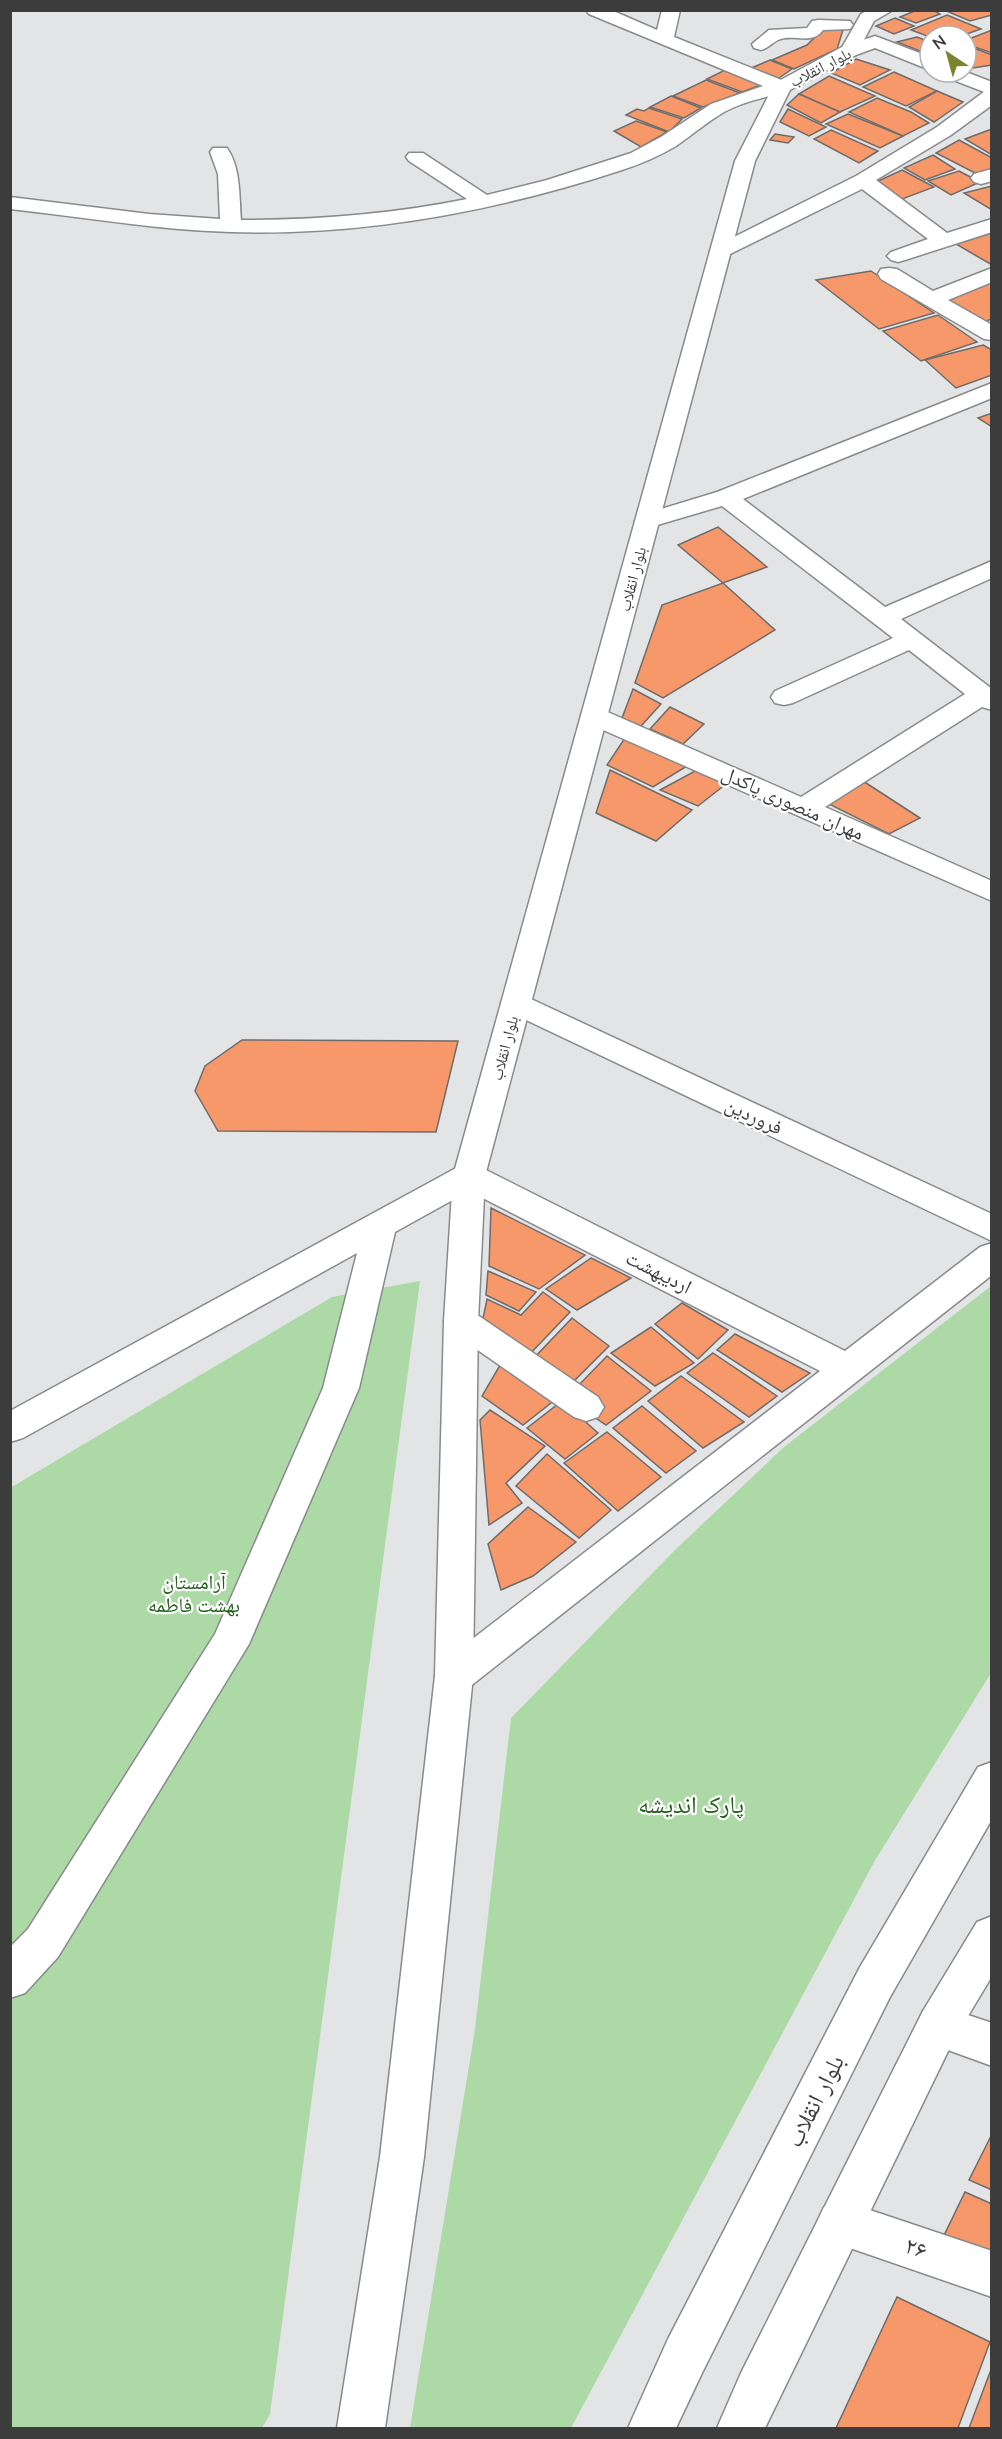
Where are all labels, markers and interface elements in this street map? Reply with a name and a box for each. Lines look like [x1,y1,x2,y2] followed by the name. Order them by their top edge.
[918,24,978,84] north arrow
[928,30,951,55] text: N
[786,43,855,93] street label: بلوار انقلاب
[614,544,652,614] street label: بلوار انقلاب
[717,760,868,847] street label: مهران منصوری پاکدل
[486,1013,524,1083] street label: بلوار انقلاب
[721,1091,787,1141] street label: فروردین
[621,1244,696,1301] street label: اردیبهشت
[148,1569,240,1619] park label: آرامستان بهشت فاطمه
[638,1789,744,1821] park label: پارک اندیشه
[778,2049,852,2153] street label: بلوار انقلاب
[901,2229,931,2267] street label: ۲۶

